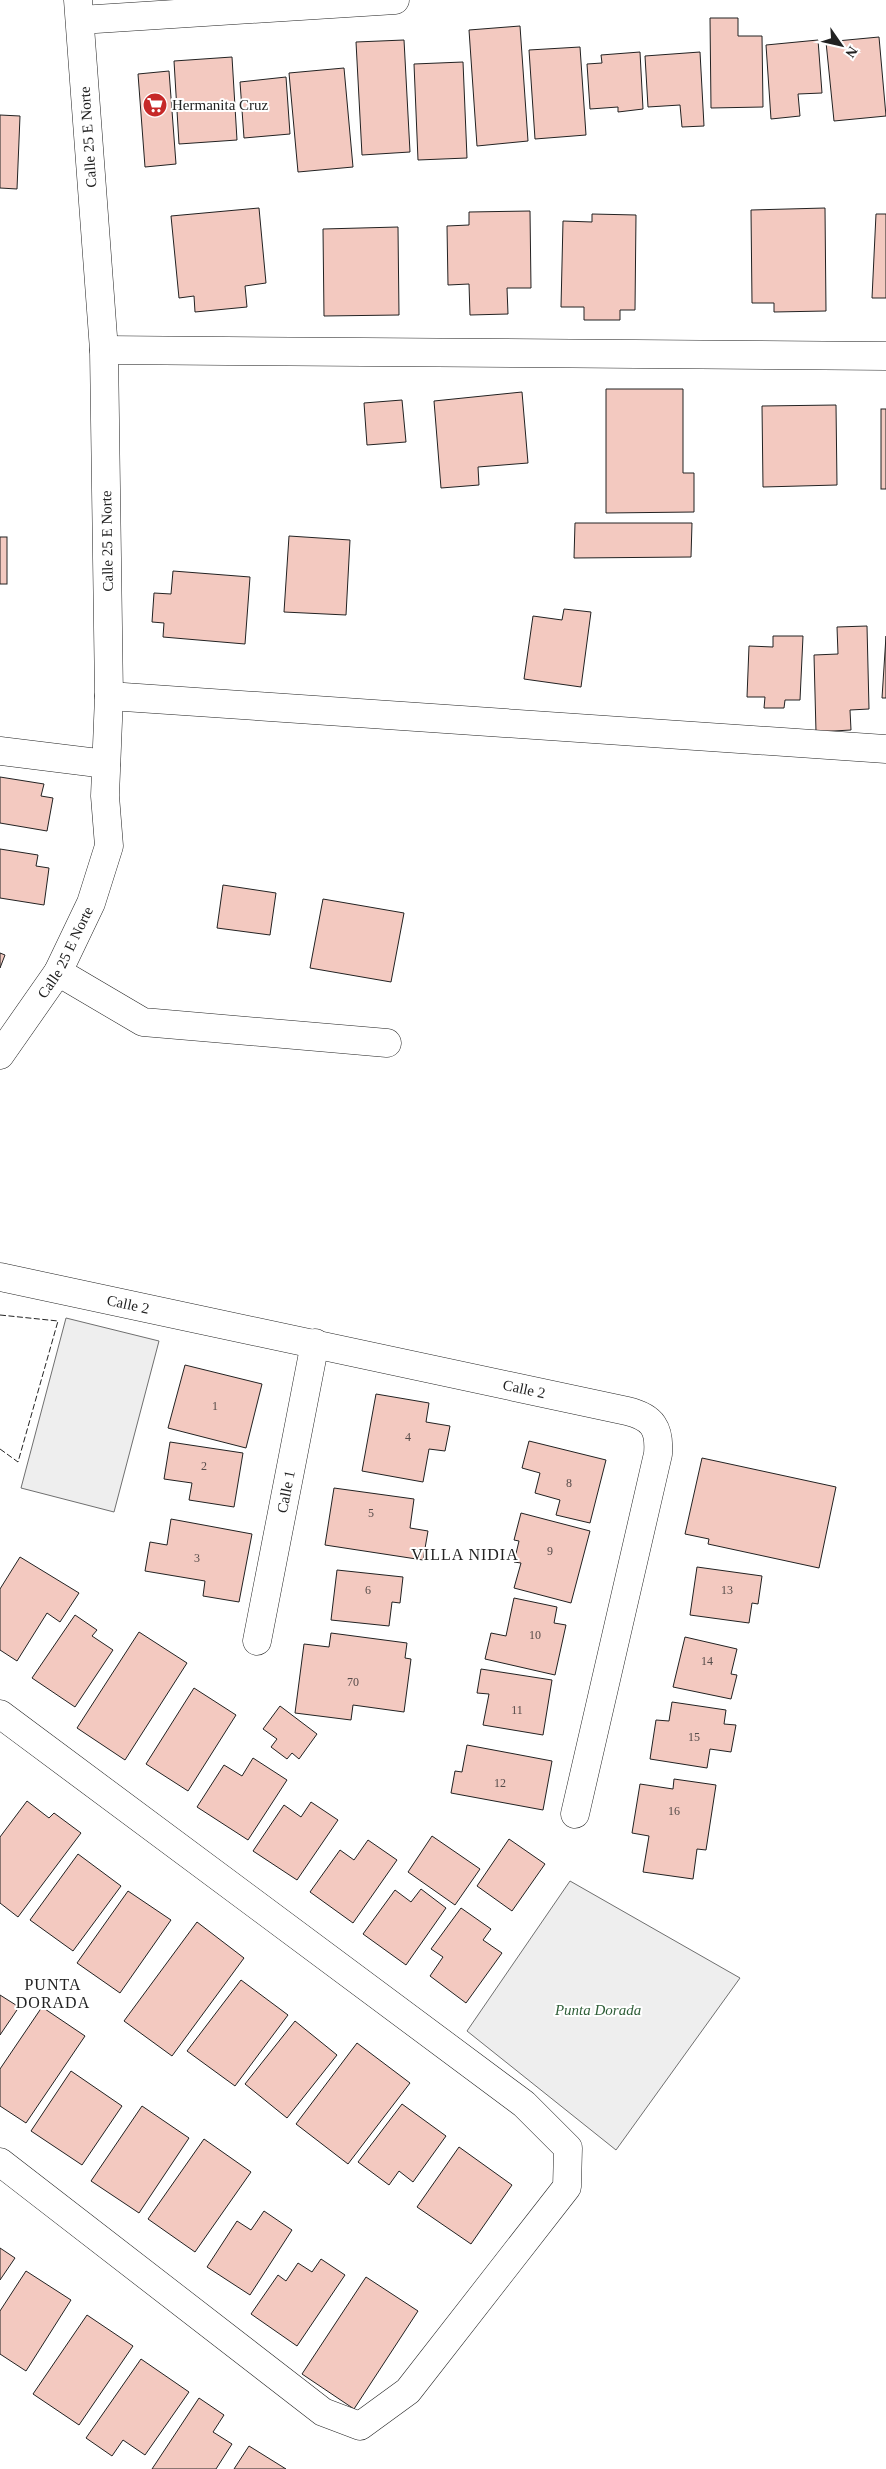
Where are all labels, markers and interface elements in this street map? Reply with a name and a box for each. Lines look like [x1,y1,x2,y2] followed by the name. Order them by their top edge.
[816,20,866,70] north arrow
[842,44,860,60] text: N
[76,86,100,188] street label: Calle 25 E Norte
[142,92,168,118] supermarket icon: Hermanita Cruz
[172,97,269,113] place label: Hermanita Cruz
[98,490,116,592] street label: Calle 25 E Norte
[34,904,96,1001] street label: Calle 25 E Norte
[105,1292,151,1317] street label: Calle 2
[501,1377,547,1401] street label: Calle 2
[212,1399,218,1413] house number: 1
[405,1430,411,1444] house number: 4
[201,1459,207,1473] house number: 2
[274,1469,298,1514] street label: Calle 1
[566,1476,572,1490] house number: 8
[368,1506,374,1520] house number: 5
[547,1544,553,1558] house number: 9
[411,1546,519,1563] district label: VILLA NIDIA
[194,1551,200,1565] house number: 3
[365,1583,371,1597] house number: 6
[721,1583,733,1597] house number: 13
[529,1628,541,1642] house number: 10
[701,1654,713,1668] house number: 14
[347,1675,359,1689] house number: 70
[511,1703,523,1717] house number: 11
[688,1730,700,1744] house number: 15
[494,1776,506,1790] house number: 12
[668,1804,680,1818] house number: 16
[16,1976,90,2011] district label: PUNTA DORADA
[554,2002,641,2018] park label: Punta Dorada

